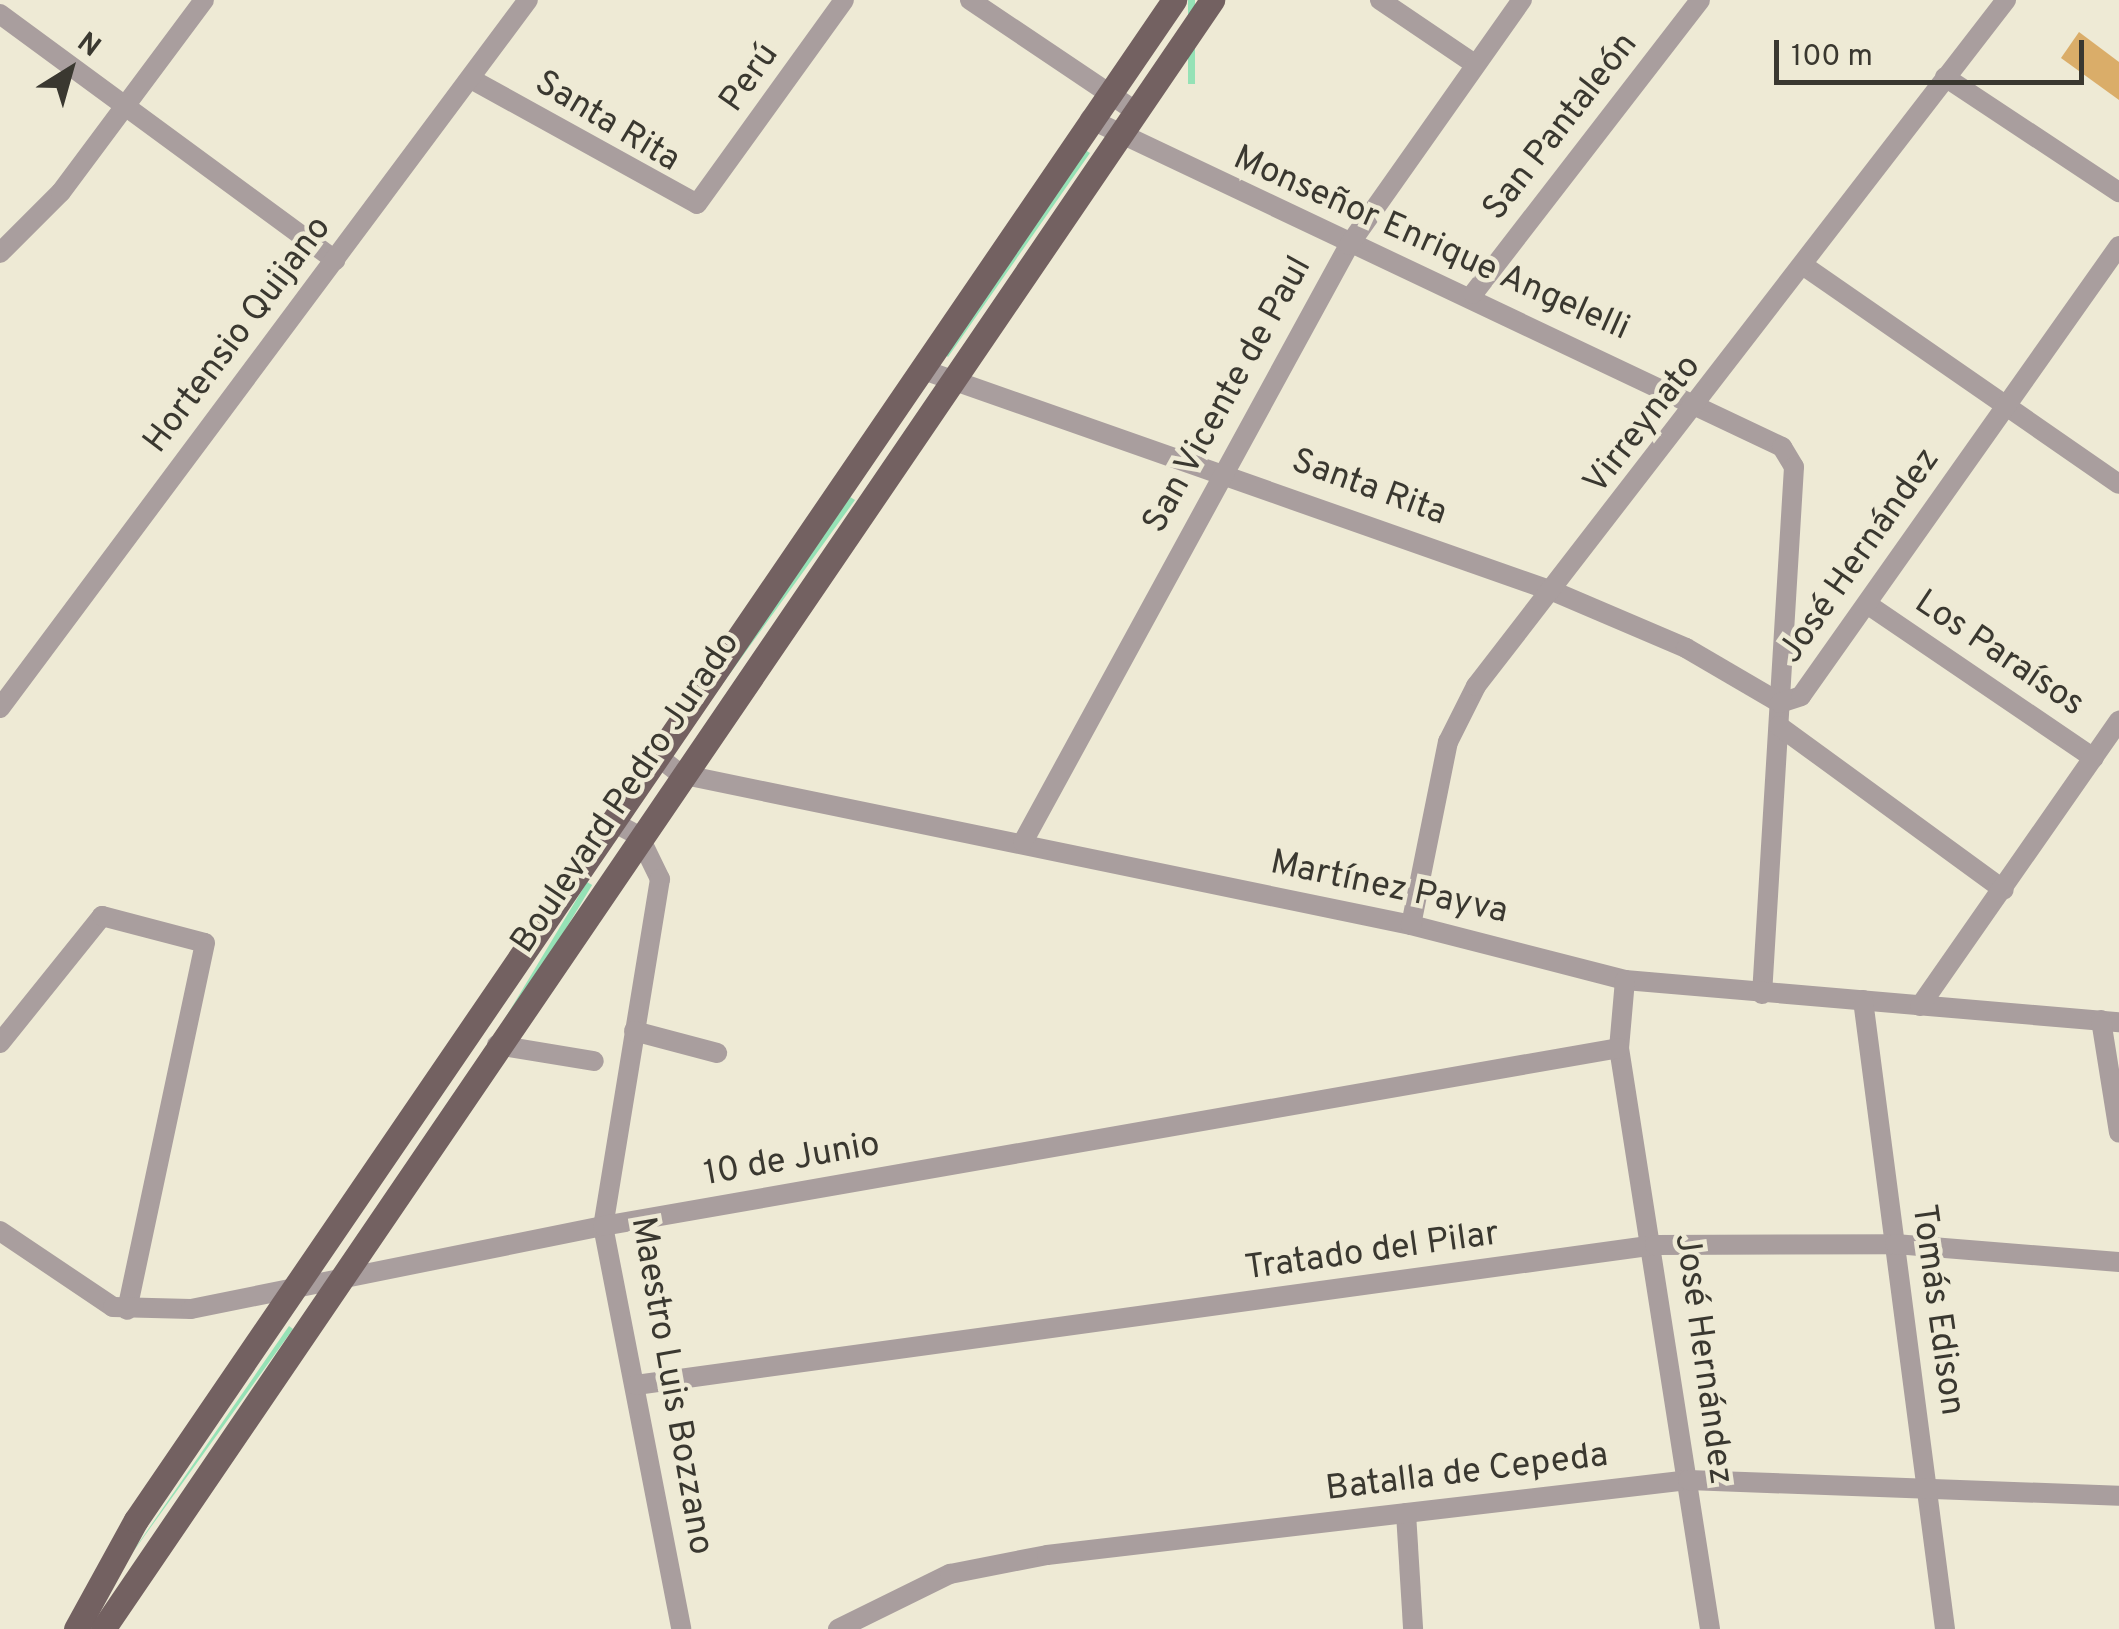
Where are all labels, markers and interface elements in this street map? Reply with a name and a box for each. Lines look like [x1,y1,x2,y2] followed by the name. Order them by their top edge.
[20,20,120,120] north arrow
[1779,20,2089,82] scale bar
[1475,25,1647,229] street label: San Pantaleón
[69,26,107,66] text: N
[711,36,789,120] street label: Perú
[1791,39,1873,76] text: 100 m
[527,62,687,182] street label: Santa Rita
[1226,137,1636,351] street label: Monseñor Enrique Angelelli
[135,208,341,462] street label: Hortensio Quijano
[1134,249,1322,541] street label: San Vicente de Paul
[1576,347,1710,503] street label: Virreynato
[1770,440,1950,672] street label: José Hernández
[1286,441,1452,535] street label: Santa Rita
[1906,582,2092,726] street label: Los Paraísos
[503,624,749,962] street label: Boulevard Pedro Jurado
[1266,842,1512,934] street label: Martínez Payva
[701,1124,883,1196] street label: 10 de Junio
[1901,1202,1973,1418] street label: Tomás Edison
[1242,1213,1502,1291] street label: Tratado del Pilar
[621,1214,721,1558] street label: Maestro Luis Bozzano
[1665,1231,1741,1487] street label: José Hernández
[1323,1435,1611,1511] street label: Batalla de Cepeda

